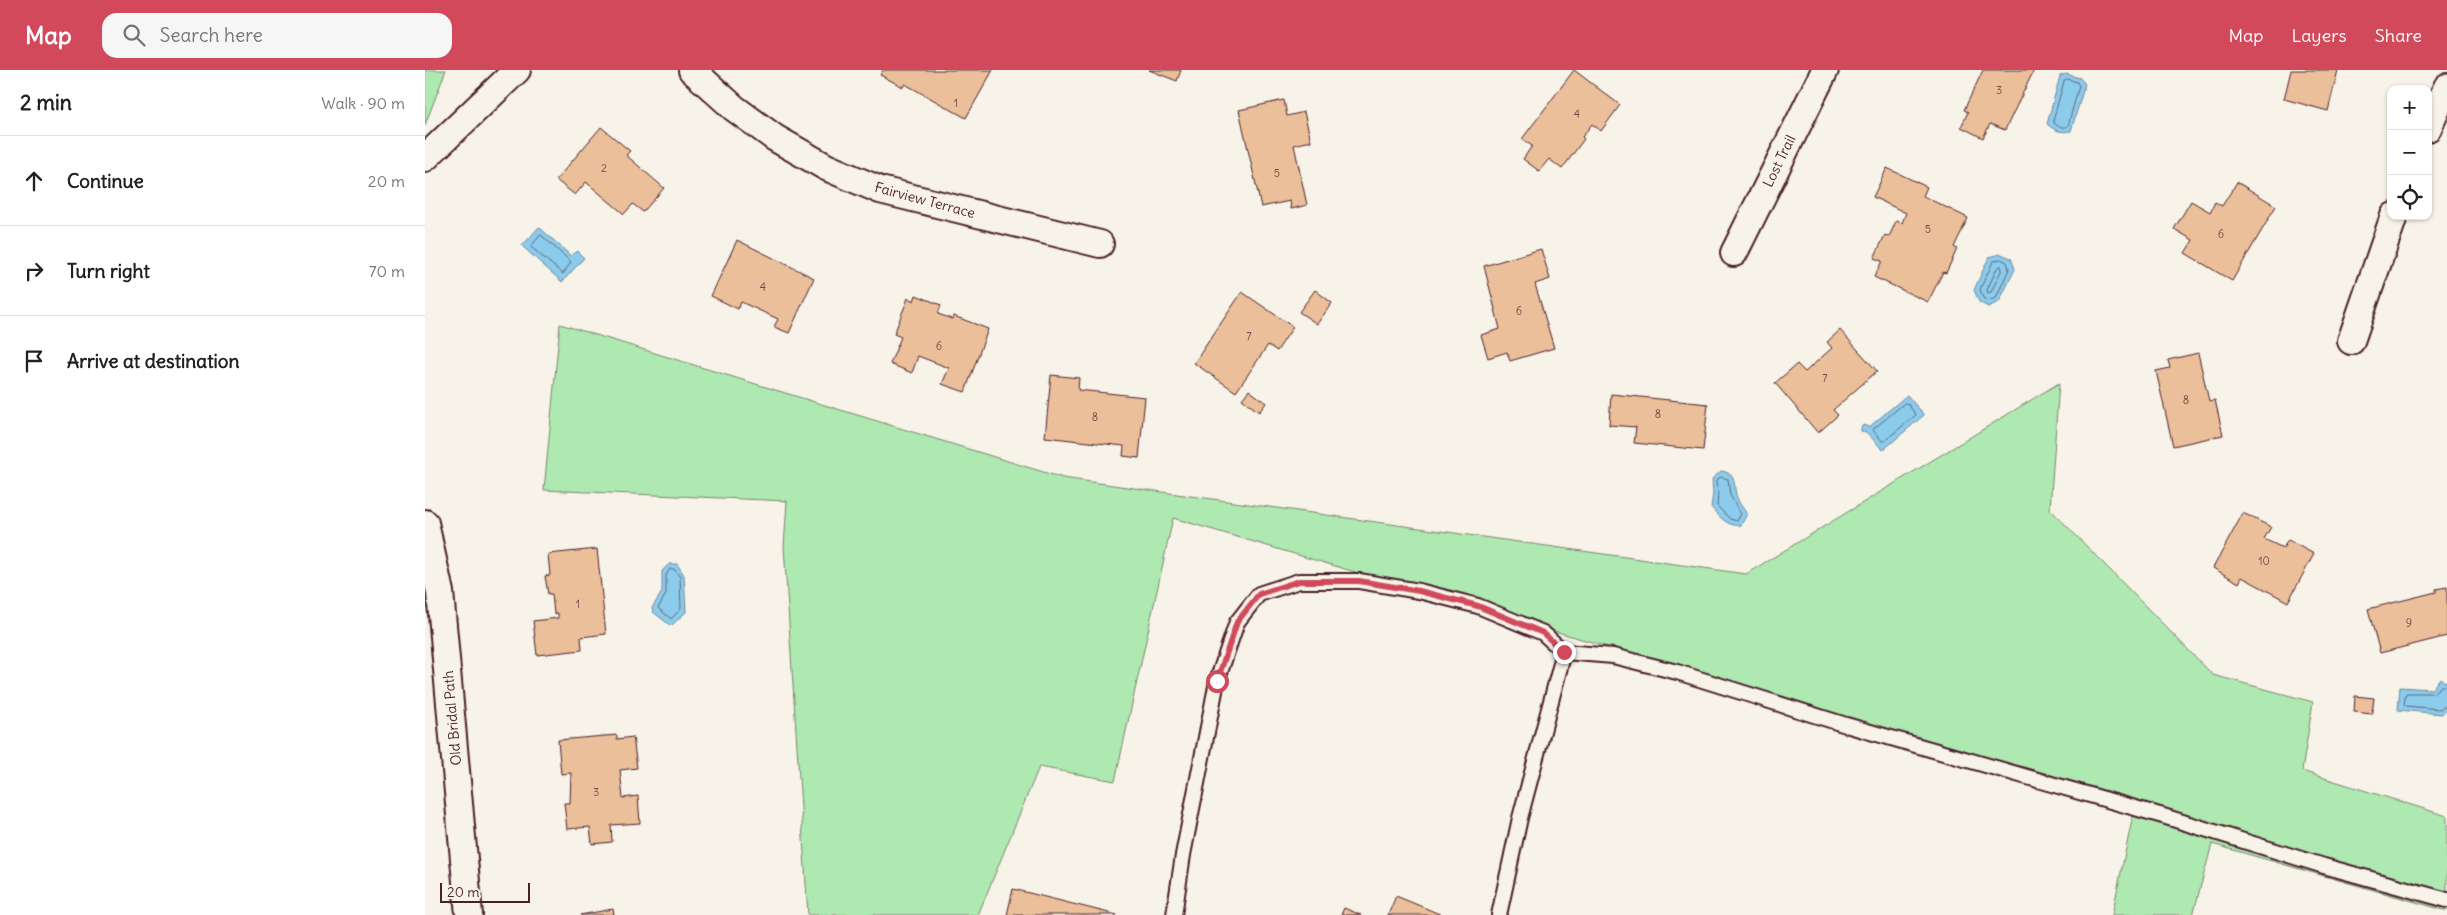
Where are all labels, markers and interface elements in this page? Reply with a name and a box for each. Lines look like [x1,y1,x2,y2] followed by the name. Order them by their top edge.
[102,13,452,58] search box
[25,20,72,50] text: Map
[120,21,148,49] icon: search
[160,23,263,47] text: Search here
[2228,24,2263,47] text: Map
[2291,24,2347,47] text: Layers
[2375,24,2422,47] text: Share
[1996,83,2002,97] house number: 3
[2387,85,2432,220] map controls
[2387,85,2432,130] button: +
[20,89,72,116] text: 2 min
[321,93,405,113] text: Walk · 90 m
[954,96,958,110] house number: 1
[1574,107,1580,121] house number: 4
[2387,130,2432,175] button: −
[1759,132,1799,190] street label: Lost Trail
[601,161,607,175] house number: 2
[1274,166,1280,180] house number: 5
[20,167,48,195] icon: ahead
[67,169,144,193] text: Continue
[368,171,405,191] text: 20 m
[2387,175,2432,220] button: locate
[873,178,977,222] street label: Fairview Terrace
[1925,222,1931,236] house number: 5
[2218,227,2224,241] house number: 6
[20,257,48,285] icon: right
[67,259,150,283] text: Turn right
[369,261,405,281] text: 70 m
[760,280,766,294] house number: 4
[1516,304,1522,318] house number: 6
[1246,329,1252,343] house number: 7
[936,339,942,353] house number: 6
[20,347,48,375] icon: arrive
[67,349,240,373] text: Arrive at destination
[1822,371,1828,385] house number: 7
[2183,393,2189,407] house number: 8
[1655,407,1661,421] house number: 8
[1092,410,1098,424] house number: 8
[2258,554,2270,568] house number: 10
[576,597,580,611] house number: 1
[2406,616,2412,630] house number: 9
[1553,641,1576,664] route end
[439,670,465,766] street label: Old Bridal Path
[1206,670,1229,693] route start
[593,785,599,799] house number: 3
[440,880,530,903] scale bar
[447,883,480,901] text: 20 m

